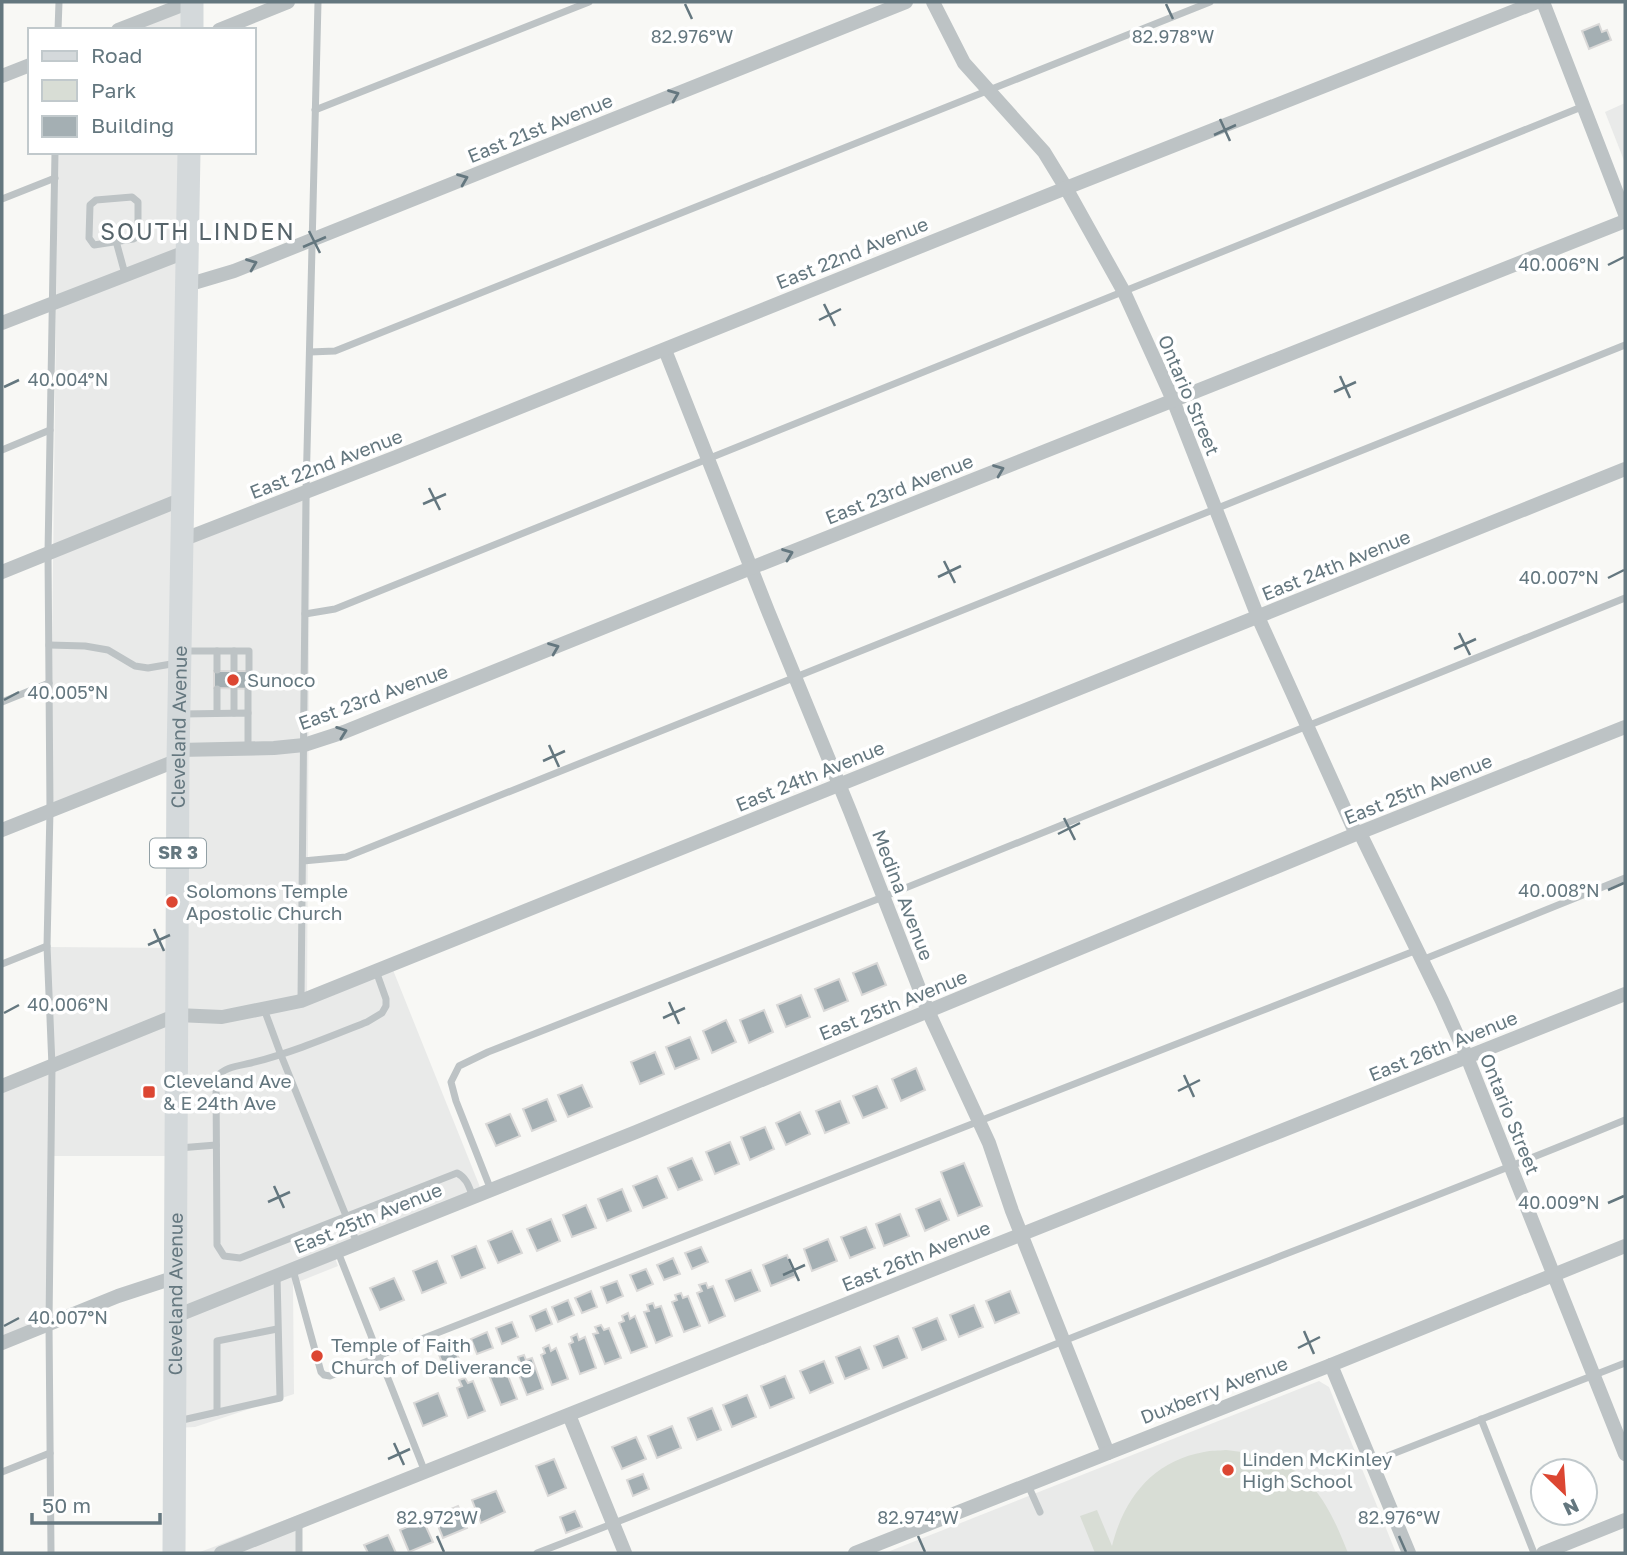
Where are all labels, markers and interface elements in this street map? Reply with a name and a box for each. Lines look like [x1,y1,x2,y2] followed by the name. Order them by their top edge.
[651,25,733,47] text: 82.976°W
[1132,25,1214,47] text: 82.978°W
[28,28,256,154] legend
[91,42,142,68] text: Road
[91,77,137,103] text: Park
[464,88,616,167] street label: East 21st Avenue
[668,89,680,103] one-way arrow
[91,112,174,138] text: Building
[456,174,468,188] one-way arrow
[772,212,931,294] street label: East 22nd Avenue
[100,217,296,245] district label: SOUTH LINDEN
[1518,253,1600,275] text: 40.006°N
[245,258,257,272] one-way arrow
[1154,331,1225,459] street label: Ontario Street
[28,368,108,390] text: 40.004°N
[246,424,405,503] street label: East 22nd Avenue
[822,448,976,529] street label: East 23rd Avenue
[992,464,1004,478] one-way arrow
[1258,524,1413,605] street label: East 24th Avenue
[781,549,793,563] one-way arrow
[1519,566,1599,588] text: 40.007°N
[546,642,559,656] one-way arrow
[166,645,191,808] street label: Cleveland Avenue
[295,659,451,734] street label: East 23rd Avenue
[247,668,316,691] place label: Sunoco
[225,672,241,688] marker: Sunoco
[28,681,109,703] text: 40.005°N
[336,726,348,740] one-way arrow
[732,735,887,816] street label: East 24th Avenue
[1340,748,1495,829] street label: East 25th Avenue
[868,826,939,964] street label: Medina Avenue
[150,838,206,868] road number: SR 3
[186,879,348,924] place label: Solomons Temple Apostolic Church
[1518,879,1600,901] text: 40.008°N
[164,894,180,910] marker: Solomons Temple Apostolic Church
[815,964,970,1045] street label: East 25th Avenue
[27,993,109,1015] text: 40.006°N
[1365,1005,1520,1086] street label: East 26th Avenue
[1476,1050,1545,1178] street label: Ontario Street
[163,1069,292,1114] place label: Cleveland Ave & E 24th Ave
[141,1084,157,1100] marker: Cleveland Ave & E 24th Ave
[290,1177,445,1258] street label: East 25th Avenue
[1518,1191,1600,1213] text: 40.009°N
[163,1213,187,1375] street label: Cleveland Avenue
[838,1215,993,1296] street label: East 26th Avenue
[28,1306,108,1328] text: 40.007°N
[331,1333,532,1378] place label: Temple of Faith Church of Deliverance
[309,1348,325,1364] marker: Temple of Faith Church of Deliverance
[1137,1351,1291,1428] street label: Duxberry Avenue
[1242,1447,1393,1492] place label: Linden McKinley High School
[1529,1457,1599,1527] north arrow
[1220,1462,1236,1478] marker: Linden McKinley High School
[32,1482,159,1526] scale bar
[42,1492,91,1518] text: 50 m
[1560,1494,1583,1521] text: N
[396,1506,478,1528] text: 82.972°W
[877,1506,959,1528] text: 82.974°W
[1358,1506,1440,1528] text: 82.976°W

